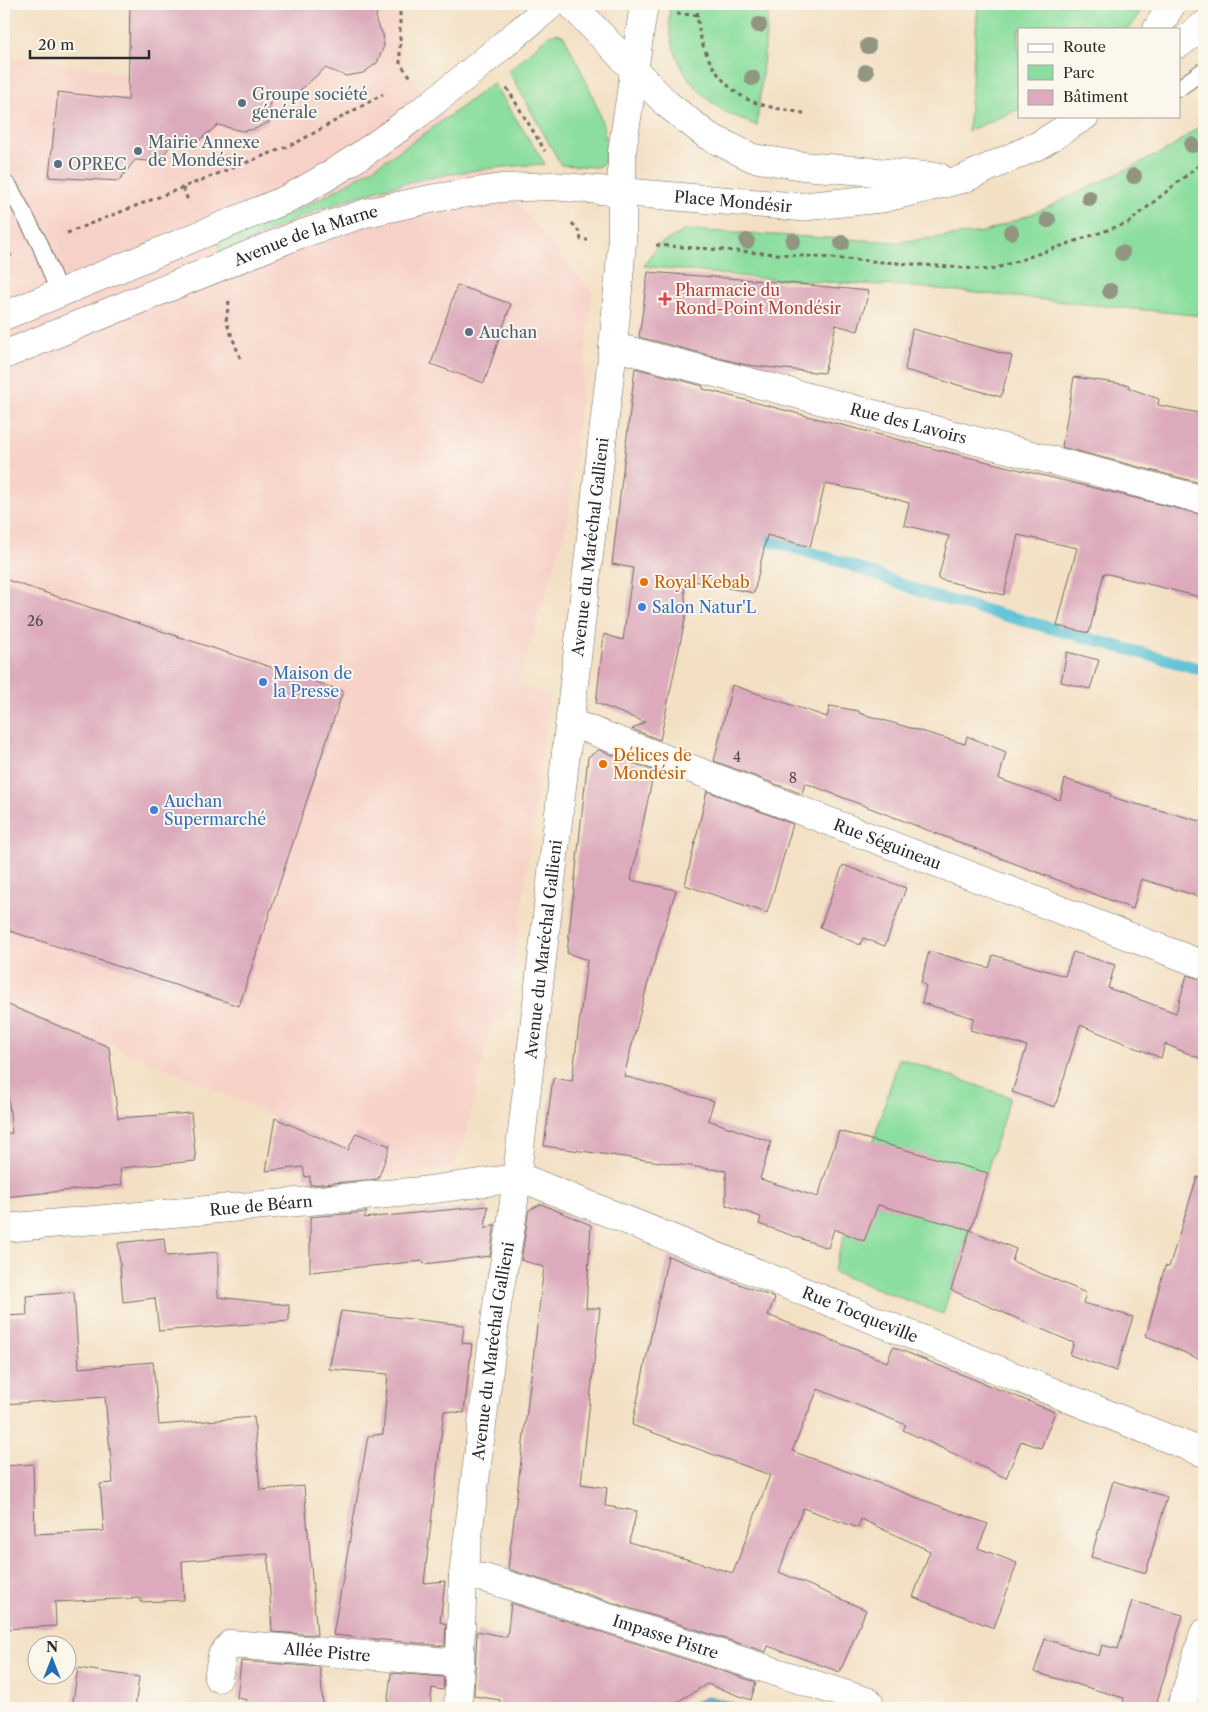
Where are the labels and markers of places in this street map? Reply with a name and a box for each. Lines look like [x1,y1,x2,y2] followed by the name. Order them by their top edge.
[252,84,368,122] place label: Groupe société générale
[236,97,248,109] marker: Groupe société générale
[148,132,260,170] place label: Mairie Annexe de Mondésir
[132,145,144,157] marker: Mairie Annexe de Mondésir
[68,154,127,174] place label: OPREC
[52,158,64,170] marker: OPREC
[675,280,841,318] place label: Pharmacie du Rond-Point Mondésir
[659,293,671,305] marker: Pharmacie du Rond-Point Mondésir
[478,322,537,342] place label: Auchan
[463,326,475,338] marker: Auchan
[654,572,750,592] place label: Royal Kebab
[638,576,650,588] marker: Royal Kebab
[652,597,757,617] place label: Salon Natur'L
[636,601,648,613] marker: Salon Natur'L
[273,663,352,701] place label: Maison de la Presse
[257,676,269,688] marker: Maison de la Presse
[613,745,692,783] place label: Délices de Mondésir
[597,758,609,770] marker: Délices de Mondésir
[163,791,266,829] place label: Auchan Supermarché
[148,804,160,816] marker: Auchan Supermarché

